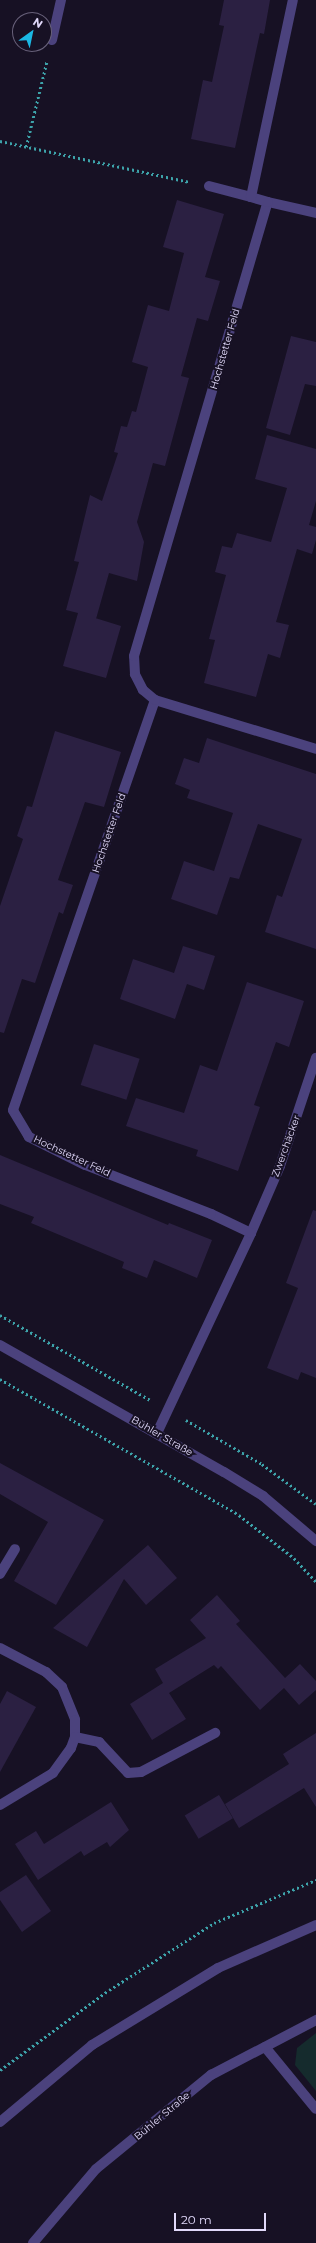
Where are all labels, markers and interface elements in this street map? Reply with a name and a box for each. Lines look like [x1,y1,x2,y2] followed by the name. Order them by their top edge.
[12,12,52,52] north arrow
[30,14,46,31] text: N
[208,307,242,391] street label: Hochstetter Feld
[90,792,128,874] street label: Hochstetter Feld
[269,1114,303,1178] street label: Zwerchäcker
[32,1133,112,1179] street label: Hochstetter Feld
[129,1414,195,1458] street label: Bühler Straße
[132,2089,192,2143] street label: Bühler Straße
[176,2205,268,2231] scale bar
[181,2212,212,2227] text: 20 m

